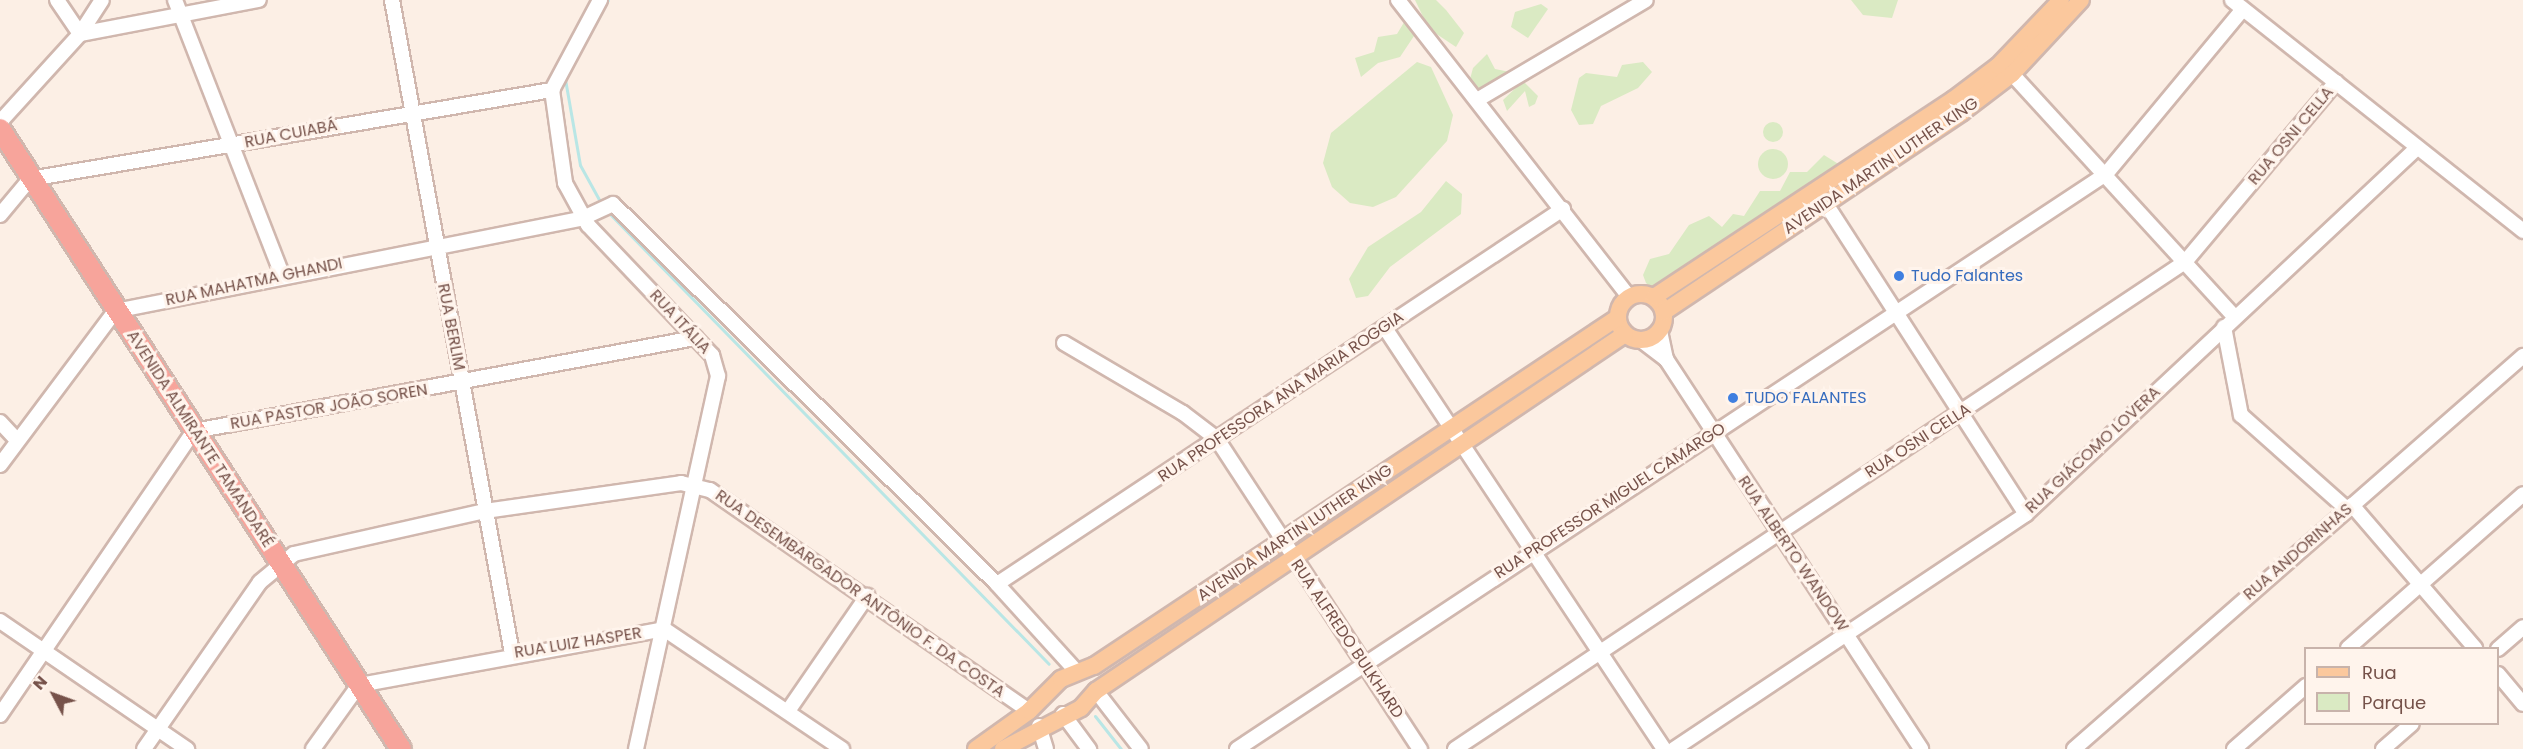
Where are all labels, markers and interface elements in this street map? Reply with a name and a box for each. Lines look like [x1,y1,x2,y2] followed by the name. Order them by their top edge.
[2244,83,2338,189] street label: RUA OSNI CELLA
[1780,94,1982,238] street label: AVENIDA MARTIN LUTHER KING
[243,116,339,152] street label: RUA CUIABÁ
[164,254,344,310] street label: RUA MAHATMA GHANDI
[1911,266,2023,286] place label: Tudo Falantes
[1892,269,1906,283] marker: Tudo Falantes
[433,282,469,372] street label: RUA BERLIM
[645,286,715,358] street label: RUA ITÁLIA
[1155,307,1407,487] street label: RUA PROFESSORA ANA MARIA ROGGIA
[123,327,277,551] street label: AVENIDA ALMIRANTE TAMANDARÉ
[229,380,429,434] street label: RUA PASTOR JOÃO SOREN
[2022,383,2164,517] street label: RUA GIÁCOMO LOVERA
[1745,388,1867,408] place label: TUDO FALANTES
[1726,391,1740,405] marker: TUDO FALANTES
[1862,400,1974,482] street label: RUA OSNI CELLA
[1491,419,1729,583] street label: RUA PROFESSOR MIGUEL CAMARGO
[1194,461,1396,605] street label: AVENIDA MARTIN LUTHER KING
[1734,472,1852,636] street label: RUA ALBERTO WANDOW
[712,486,1008,702] street label: RUA DESEMBARGADOR ANTÔNIO F. DA COSTA
[2240,500,2356,604] street label: RUA ANDORINHAS
[1287,556,1407,722] street label: RUA ALFREDO BULKHARD
[513,623,643,663] street label: RUA LUIZ HASPER
[2304,647,2499,725] legend
[2362,660,2397,685] text: Rua
[24,665,84,725] north arrow
[27,671,53,695] text: N
[2362,690,2426,715] text: Parque

